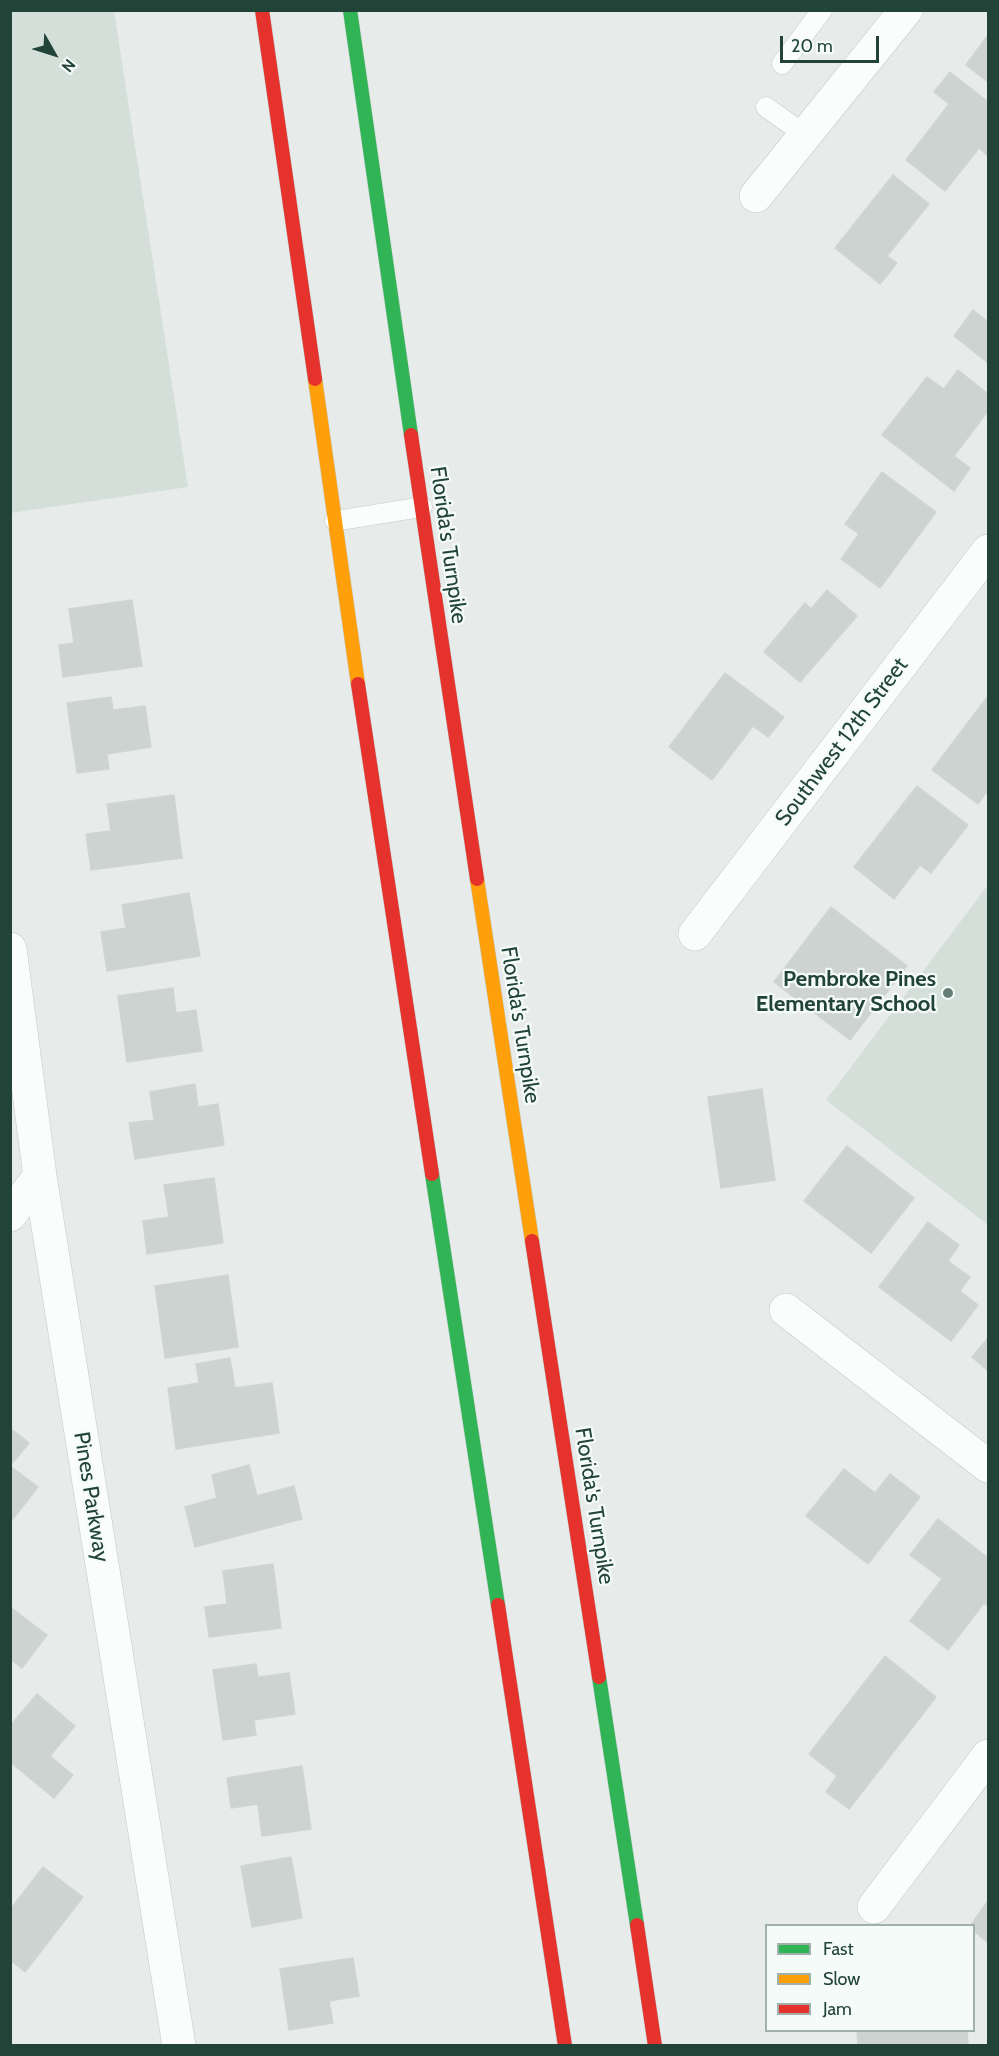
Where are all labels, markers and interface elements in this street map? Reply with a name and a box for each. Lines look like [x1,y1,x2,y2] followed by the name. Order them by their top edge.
[24,24,84,84] north arrow
[783,24,882,62] scale bar
[791,35,833,57] text: 20 m
[57,55,79,76] text: N
[424,465,472,625] street label: Florida's Turnpike
[770,653,914,831] street label: Southwest 12th Street
[495,945,545,1105] street label: Florida's Turnpike
[756,967,936,1018] place label: Pembroke Pines Elementary School
[941,986,955,1000] marker: Pembroke Pines Elementary School
[569,1426,619,1586] street label: Florida's Turnpike
[68,1430,114,1564] street label: Pines Parkway
[765,1924,975,2032] legend
[823,1938,854,1960] text: Fast
[823,1968,860,1990] text: Slow
[823,1998,852,2020] text: Jam

